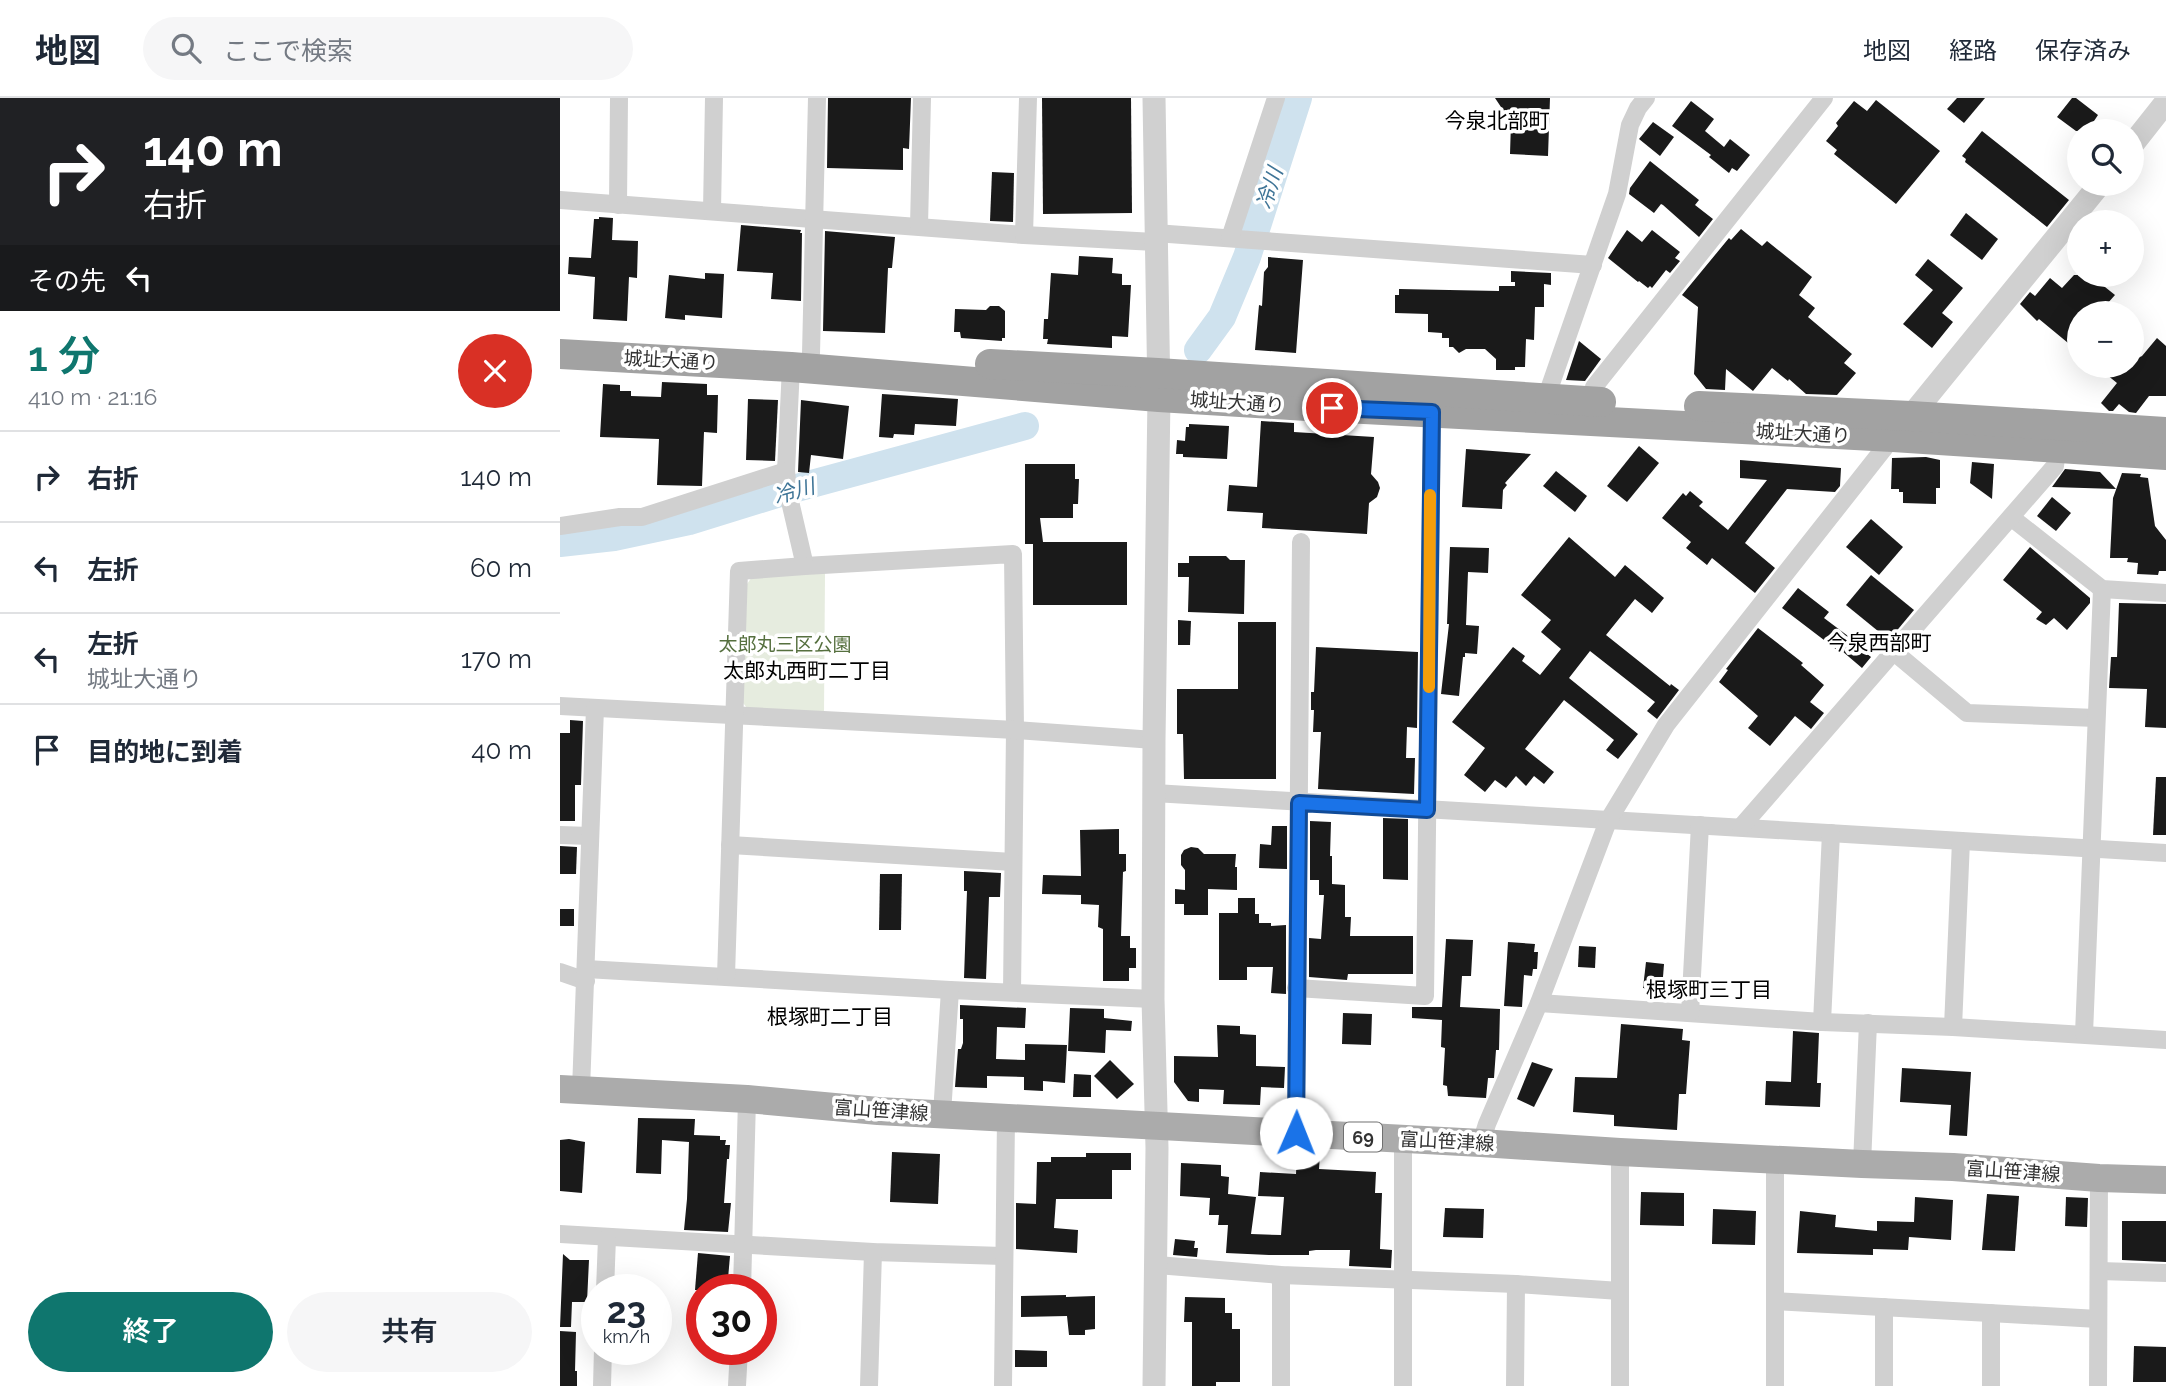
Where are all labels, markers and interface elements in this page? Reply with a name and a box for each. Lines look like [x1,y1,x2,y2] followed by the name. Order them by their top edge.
[143,17,633,80] search box
[167,29,205,67] icon: search
[35,31,101,70] text: 地図
[223,36,353,66] text: ここで検索
[1863,36,1911,65] text: 地図
[1949,36,1997,65] text: 経路
[2035,36,2131,65] text: 保存済み
[1445,108,1550,133] district label: 今泉北部町
[2067,119,2144,378] map controls
[2067,119,2144,196] button: search
[143,120,283,177] text: 140 m
[28,126,119,217] icon: right
[1251,162,1288,212] water label: 冷川
[143,186,207,223] text: 右折
[2067,210,2144,287] button: +
[120,259,158,297] icon: left
[28,266,106,296] text: その先
[2067,301,2144,378] button: −
[28,332,100,381] text: 1 分
[458,334,532,408] button: close
[623,347,719,373] street label: 城址大通り
[1302,378,1362,438] pin
[28,383,157,410] text: 410 m · 21:16
[1189,388,1285,416] street label: 城址大通り
[1313,389,1351,427] icon: arrive
[1755,420,1851,446] street label: 城址大通り
[28,458,66,496] icon: right
[460,462,532,492] text: 140 m
[87,464,139,494] text: 右折
[770,473,820,509] water label: 冷川
[28,549,66,587] icon: left
[470,553,532,583] text: 60 m
[87,555,139,585] text: 左折
[87,629,139,659] text: 左折
[1827,630,1932,655] district label: 今泉西部町
[718,633,852,655] park label: 太郎丸三区公園
[28,640,66,678] icon: left
[461,644,532,674] text: 170 m
[723,658,891,683] district label: 太郎丸西町二丁目
[87,665,202,692] text: 城址大通り
[28,731,66,769] icon: arrive
[471,735,532,765] text: 40 m
[87,737,243,767] text: 目的地に到着
[1646,977,1772,1002] district label: 根塚町三丁目
[767,1004,893,1029] district label: 根塚町二丁目
[833,1096,929,1124] street label: 富山笹津線
[1259,1096,1333,1170] position arrow
[1344,1122,1382,1152] road number: 69
[1399,1128,1495,1154] street label: 富山笹津線
[1965,1157,2061,1185] street label: 富山笹津線
[686,1274,777,1365] speed limit sign: 30
[607,1290,646,1331] text: 23
[28,1292,273,1372] button: 終了
[287,1292,532,1372] button: 共有
[603,1326,650,1347] text: km/h

